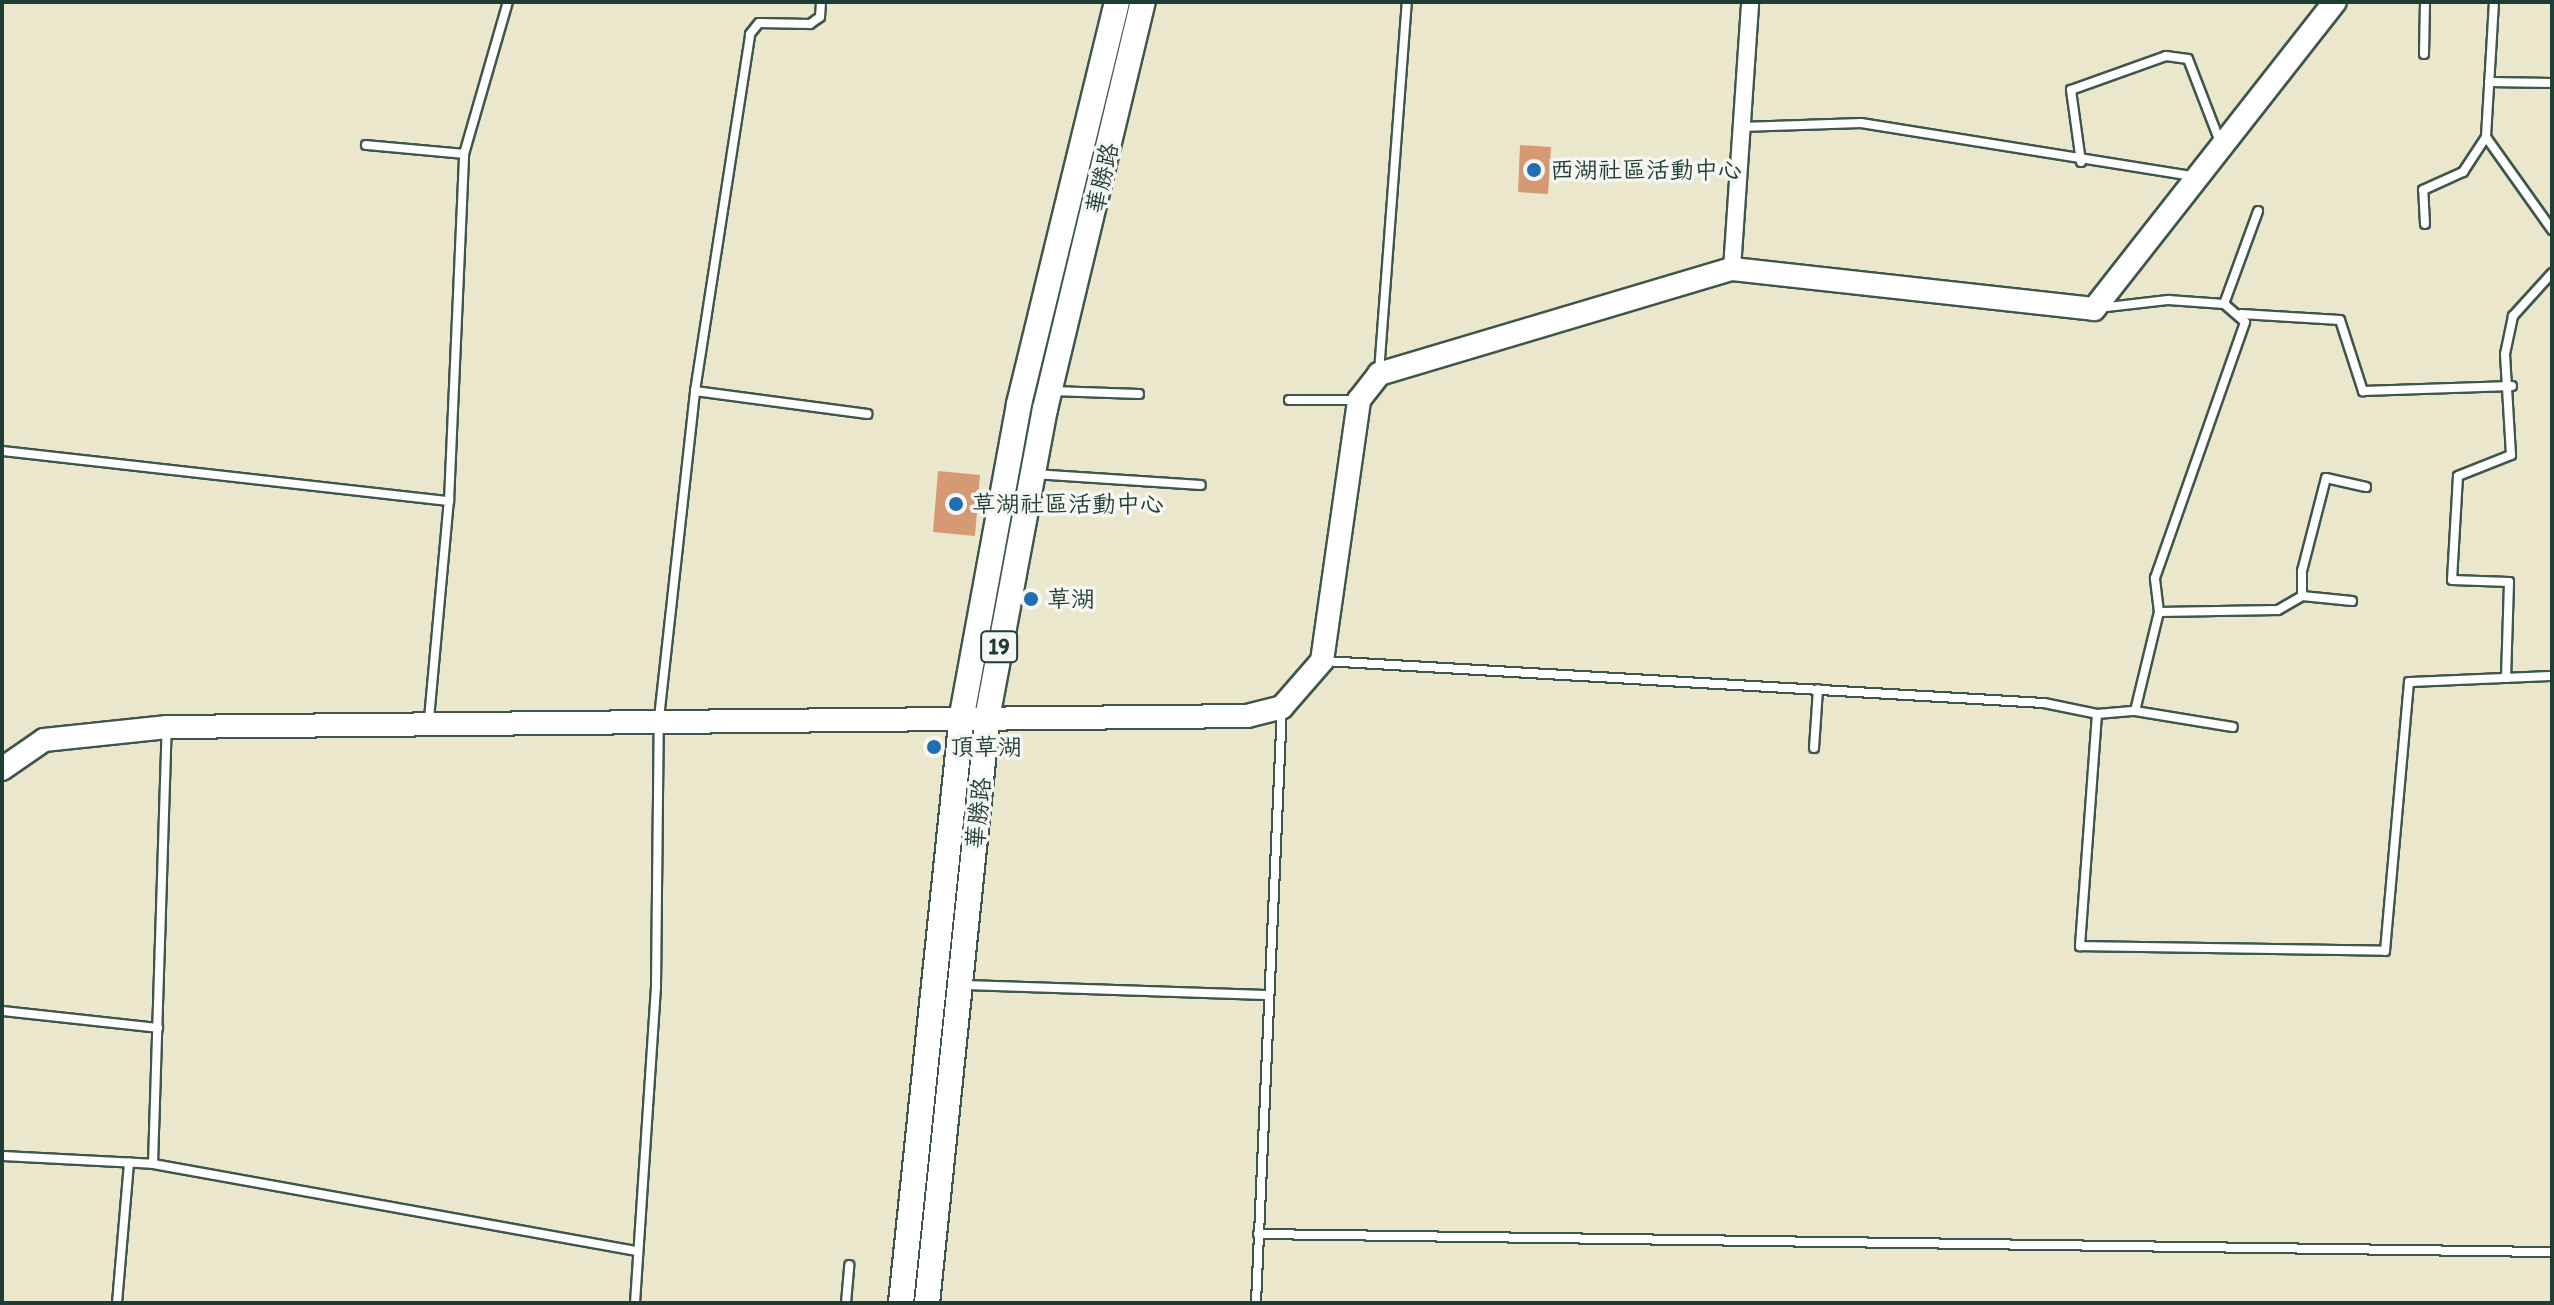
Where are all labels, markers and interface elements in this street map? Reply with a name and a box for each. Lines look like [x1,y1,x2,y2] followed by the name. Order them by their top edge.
[1080,140,1124,216] street label: 華勝路
[1550,156,1742,184] place label: 西湖社區活動中心
[1525,161,1543,179] marker: 西湖社區活動中心
[972,490,1164,518] place label: 草湖社區活動中心
[947,495,965,513] marker: 草湖社區活動中心
[1047,585,1095,613] place label: 草湖
[1022,590,1040,608] marker: 草湖
[979,629,1019,665] road number: 19
[950,733,1022,761] place label: 頂草湖
[925,738,943,756] marker: 頂草湖
[960,776,996,850] street label: 華勝路

